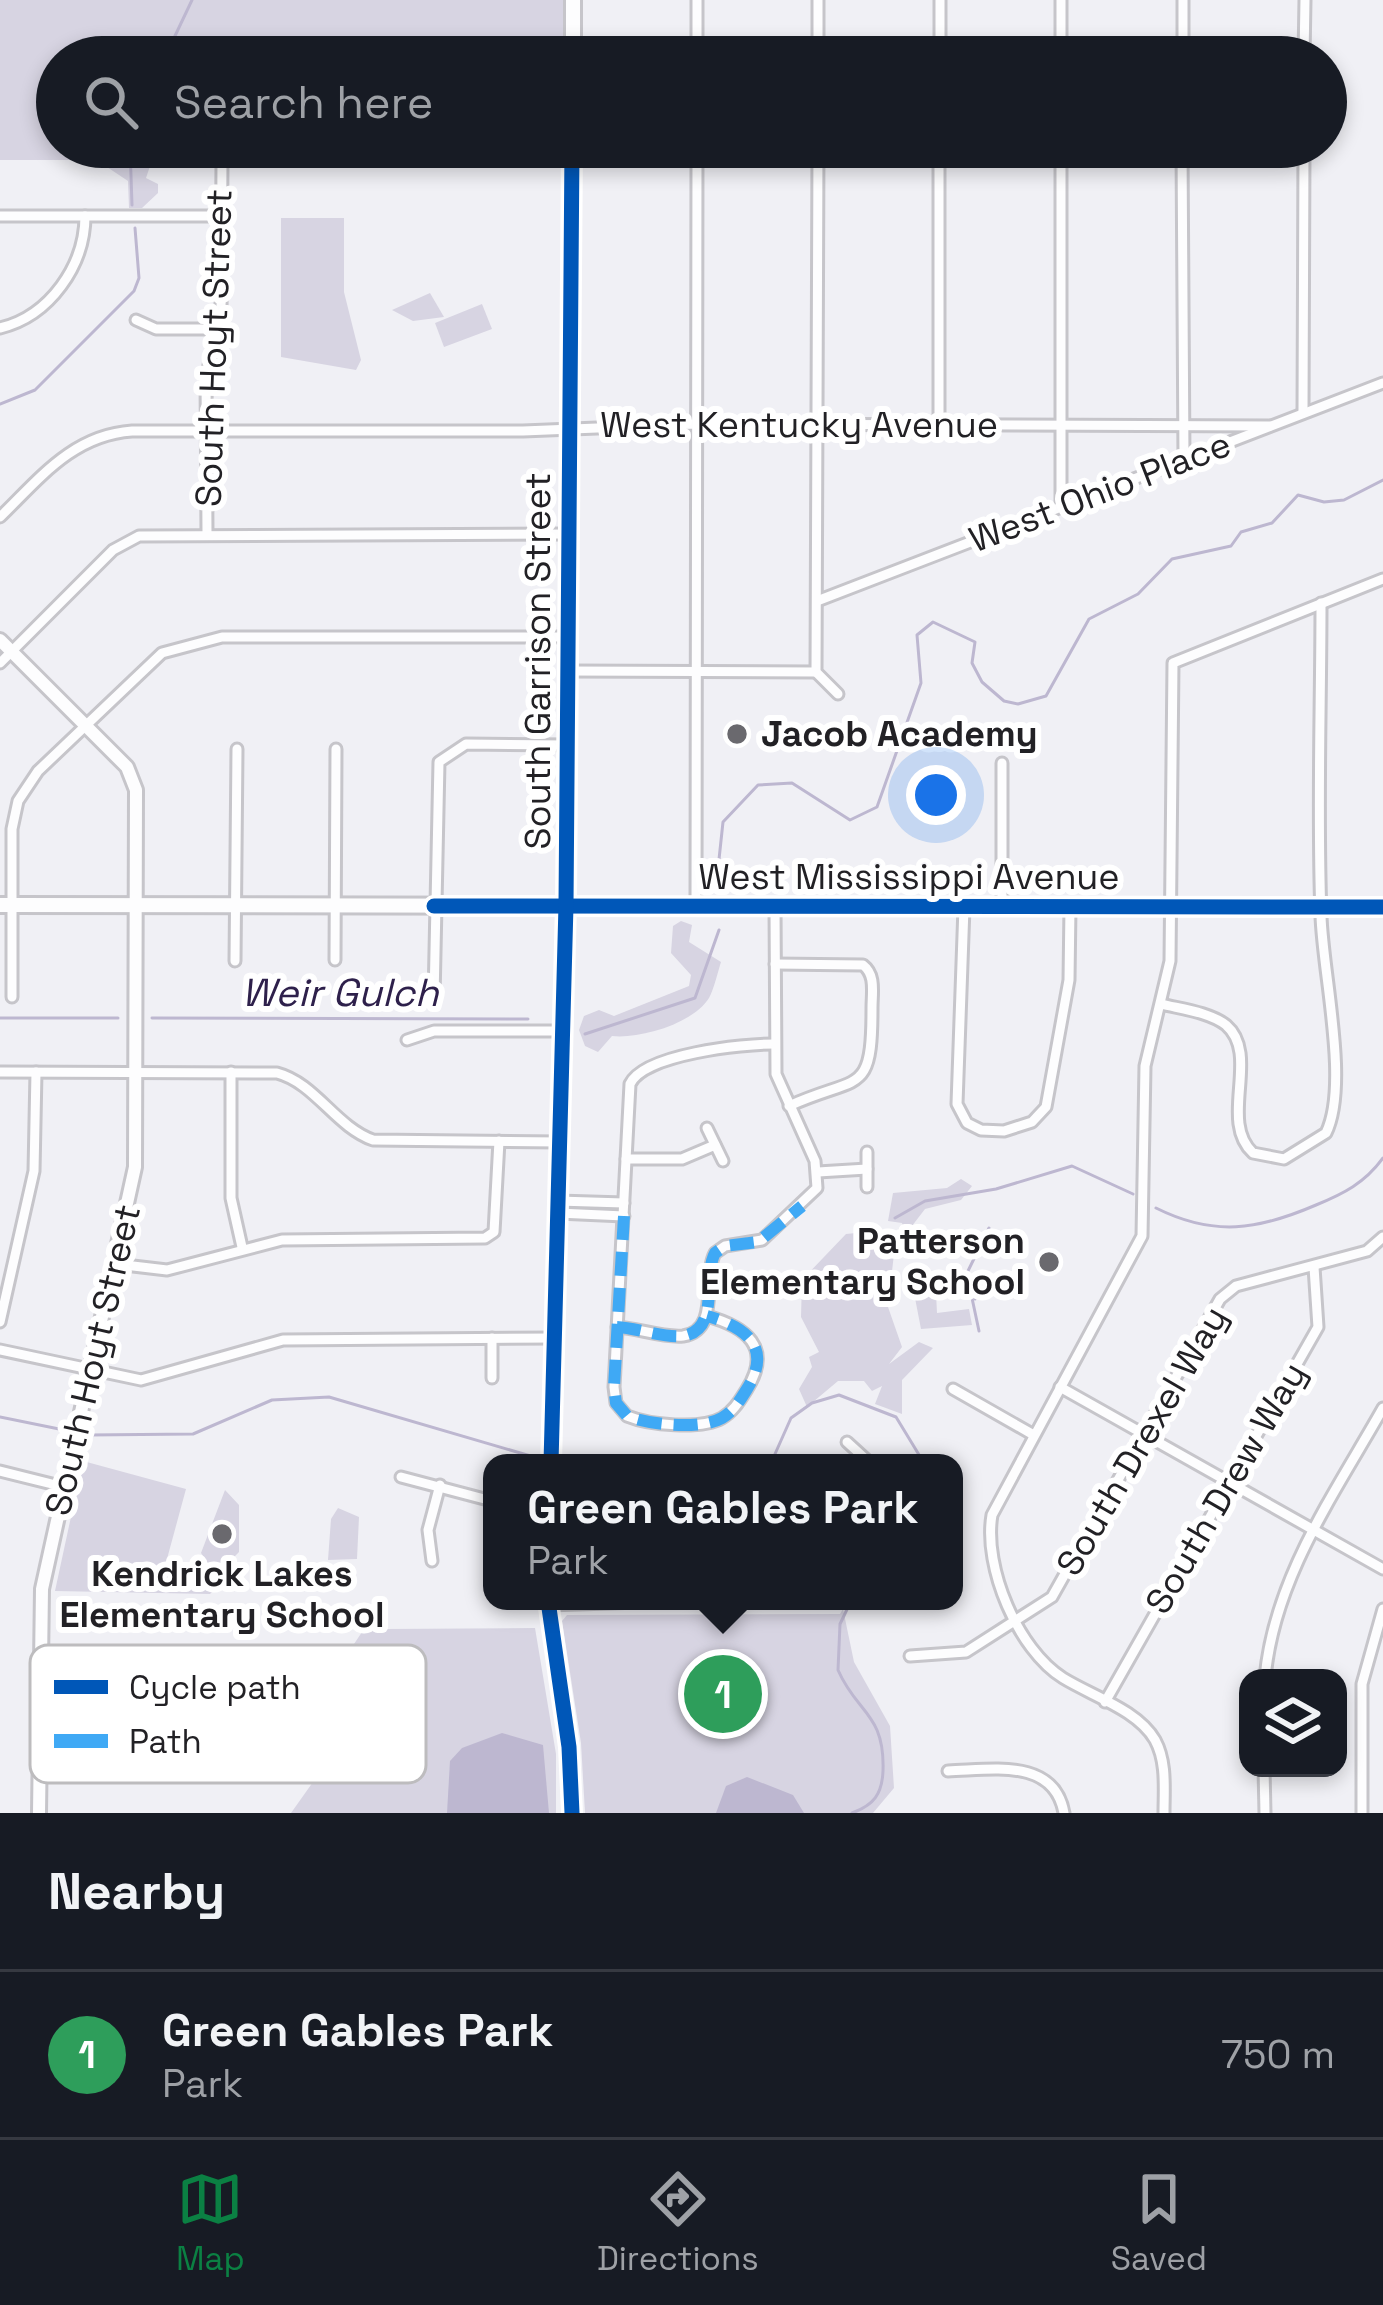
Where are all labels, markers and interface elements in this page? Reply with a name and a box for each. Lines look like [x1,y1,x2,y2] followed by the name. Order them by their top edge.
[36,36,1347,168] search box
[78,69,144,135] icon: search
[174,74,433,131] text: Search here
[185,188,243,508] street label: South Hoyt Street
[600,402,998,448] street label: West Kentucky Avenue
[963,421,1237,563] street label: West Ohio Place
[515,472,561,850] street label: South Garrison Street
[761,711,1038,757] place label: Jacob Academy
[724,721,750,747] marker: Jacob Academy
[906,765,966,825] your location
[698,854,1120,900] street label: West Mississippi Avenue
[241,968,440,1017] water label: Weir Gulch
[35,1200,151,1520] street label: South Hoyt Street
[700,1218,1025,1305] place label: Patterson Elementary School
[1036,1249,1062,1275] marker: Patterson Elementary School
[1046,1298,1238,1584] street label: South Drexel Way
[1135,1354,1317,1622] street label: South Drew Way
[483,1454,963,1610] popup
[527,1479,919,1536] text: Green Gables Park
[209,1521,235,1547] marker: Kendrick Lakes Elementary School
[527,1536,608,1585] text: Park
[59,1551,385,1638] place label: Kendrick Lakes Elementary School
[30,1645,426,1783] legend
[684,1649,762,1739] pin: 1
[129,1667,301,1709] text: Cycle path
[1239,1669,1347,1777] map controls
[1239,1669,1347,1777] button: layers
[129,1721,202,1763] text: Path
[48,1859,225,1924] text: Nearby
[162,2002,553,2059] text: Green Gables Park
[78,2030,96,2079] text: 1
[1221,2030,1335,2079] text: 750 m
[162,2059,243,2108] text: Park
[176,2166,245,2280] tab: Map
[597,2166,759,2280] tab: Directions
[1111,2166,1207,2280] tab: Saved

